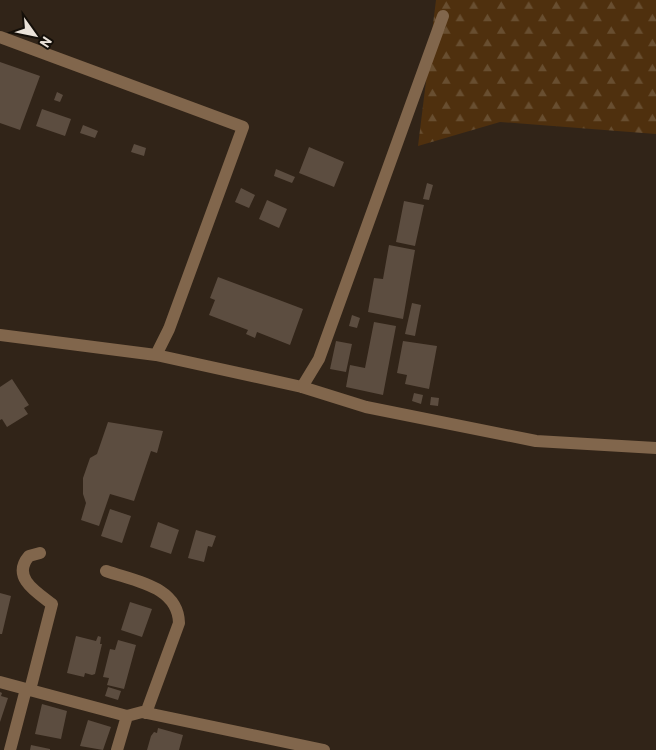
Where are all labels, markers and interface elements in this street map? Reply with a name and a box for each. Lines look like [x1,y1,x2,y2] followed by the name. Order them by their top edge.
[10,10,60,60] north arrow
[37,34,56,51] text: N

